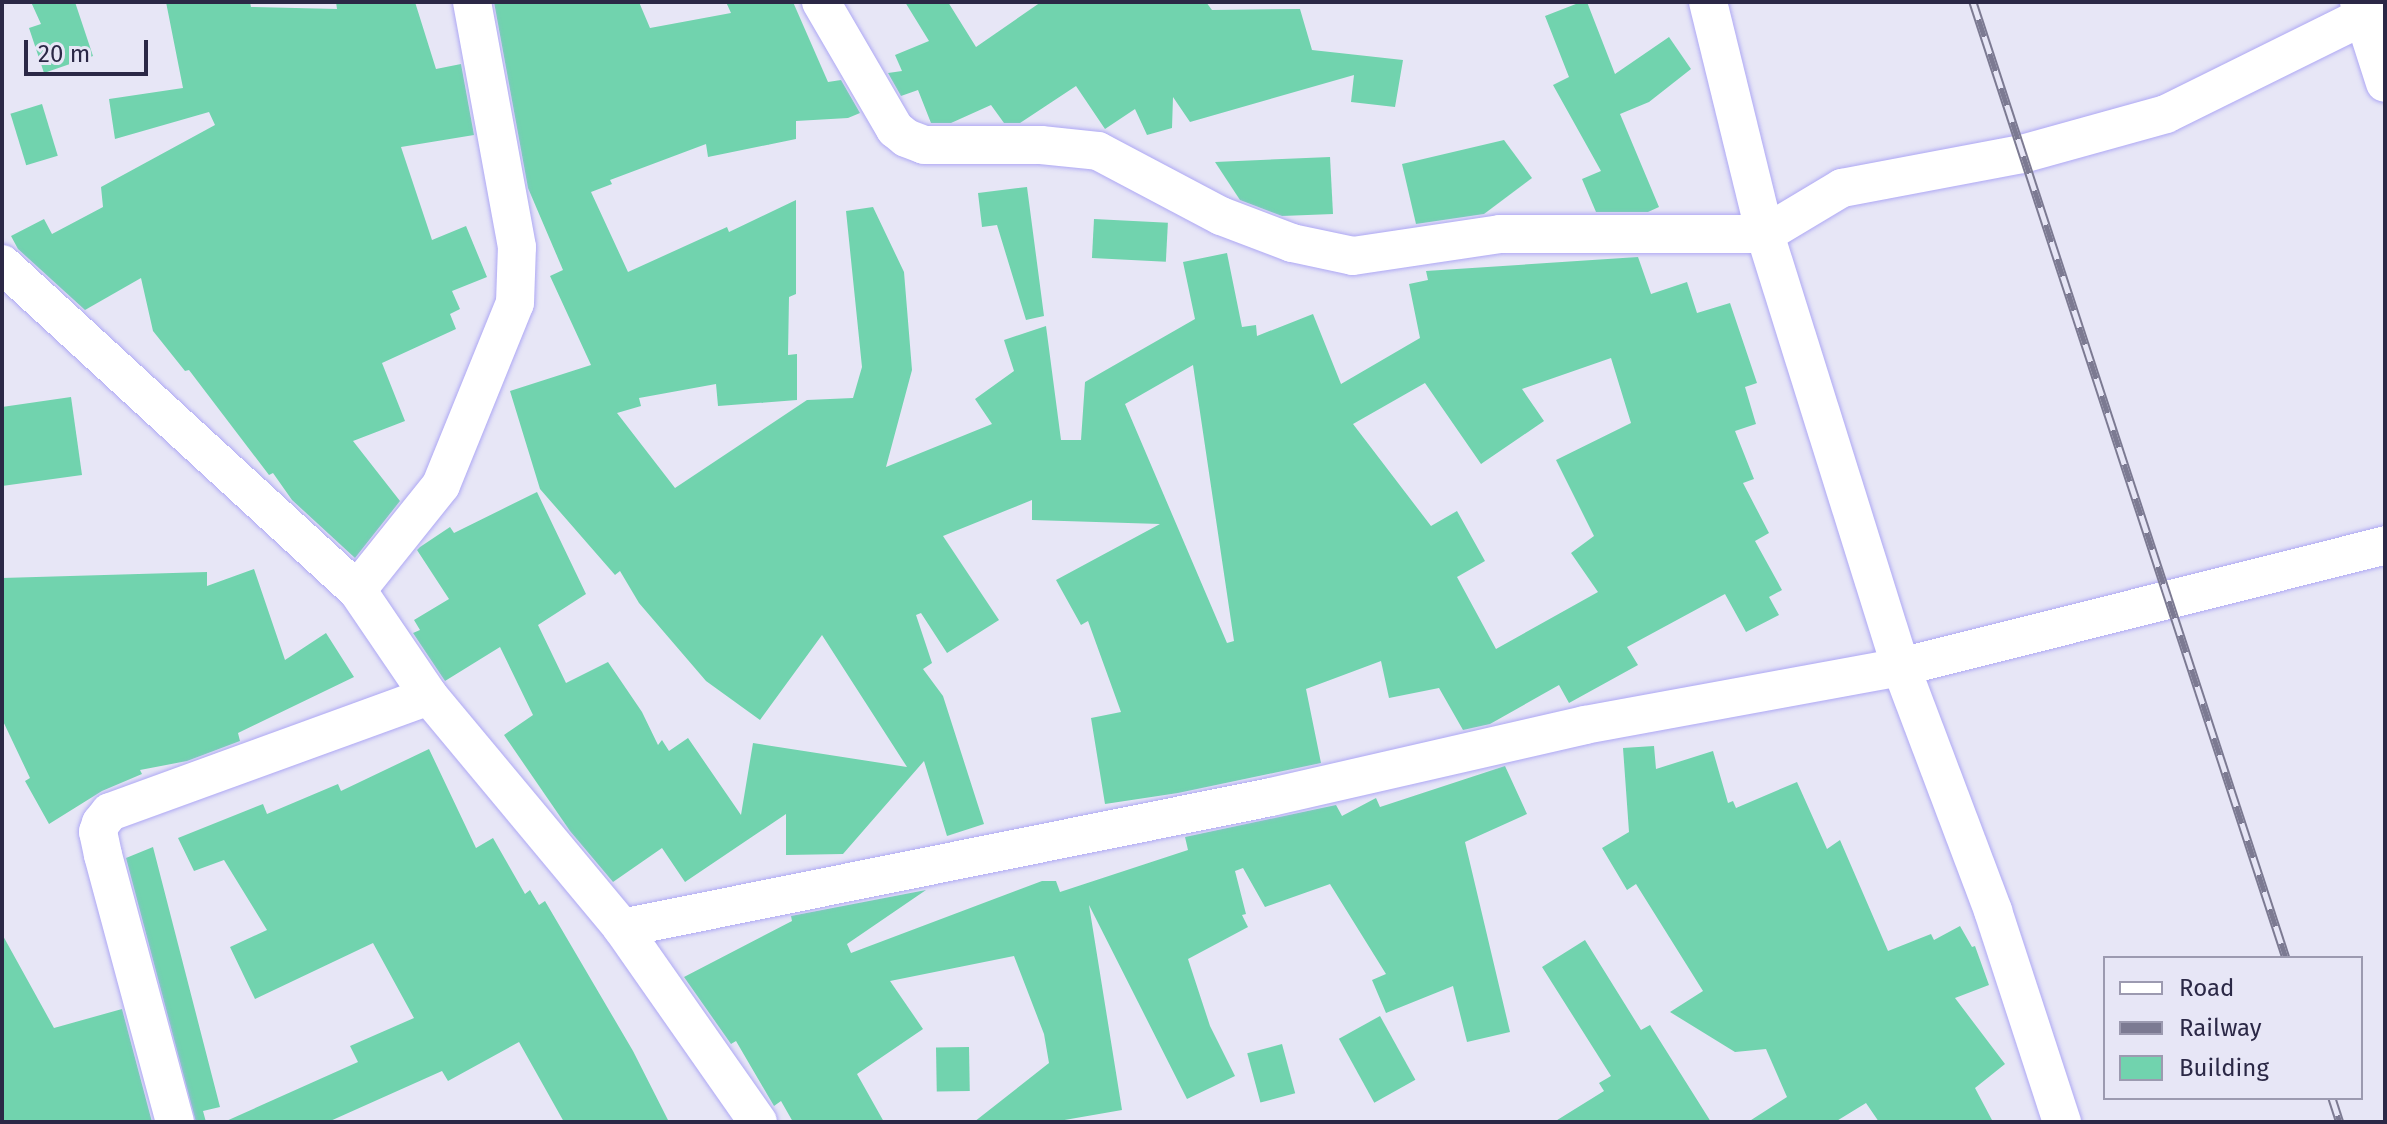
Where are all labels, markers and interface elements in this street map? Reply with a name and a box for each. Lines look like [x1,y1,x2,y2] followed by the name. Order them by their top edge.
[28,24,152,74] scale bar
[38,40,90,68] text: 20 m
[2103,956,2363,1100] legend
[2179,974,2234,1002] text: Road
[2179,1014,2262,1042] text: Railway
[2179,1054,2269,1082] text: Building

